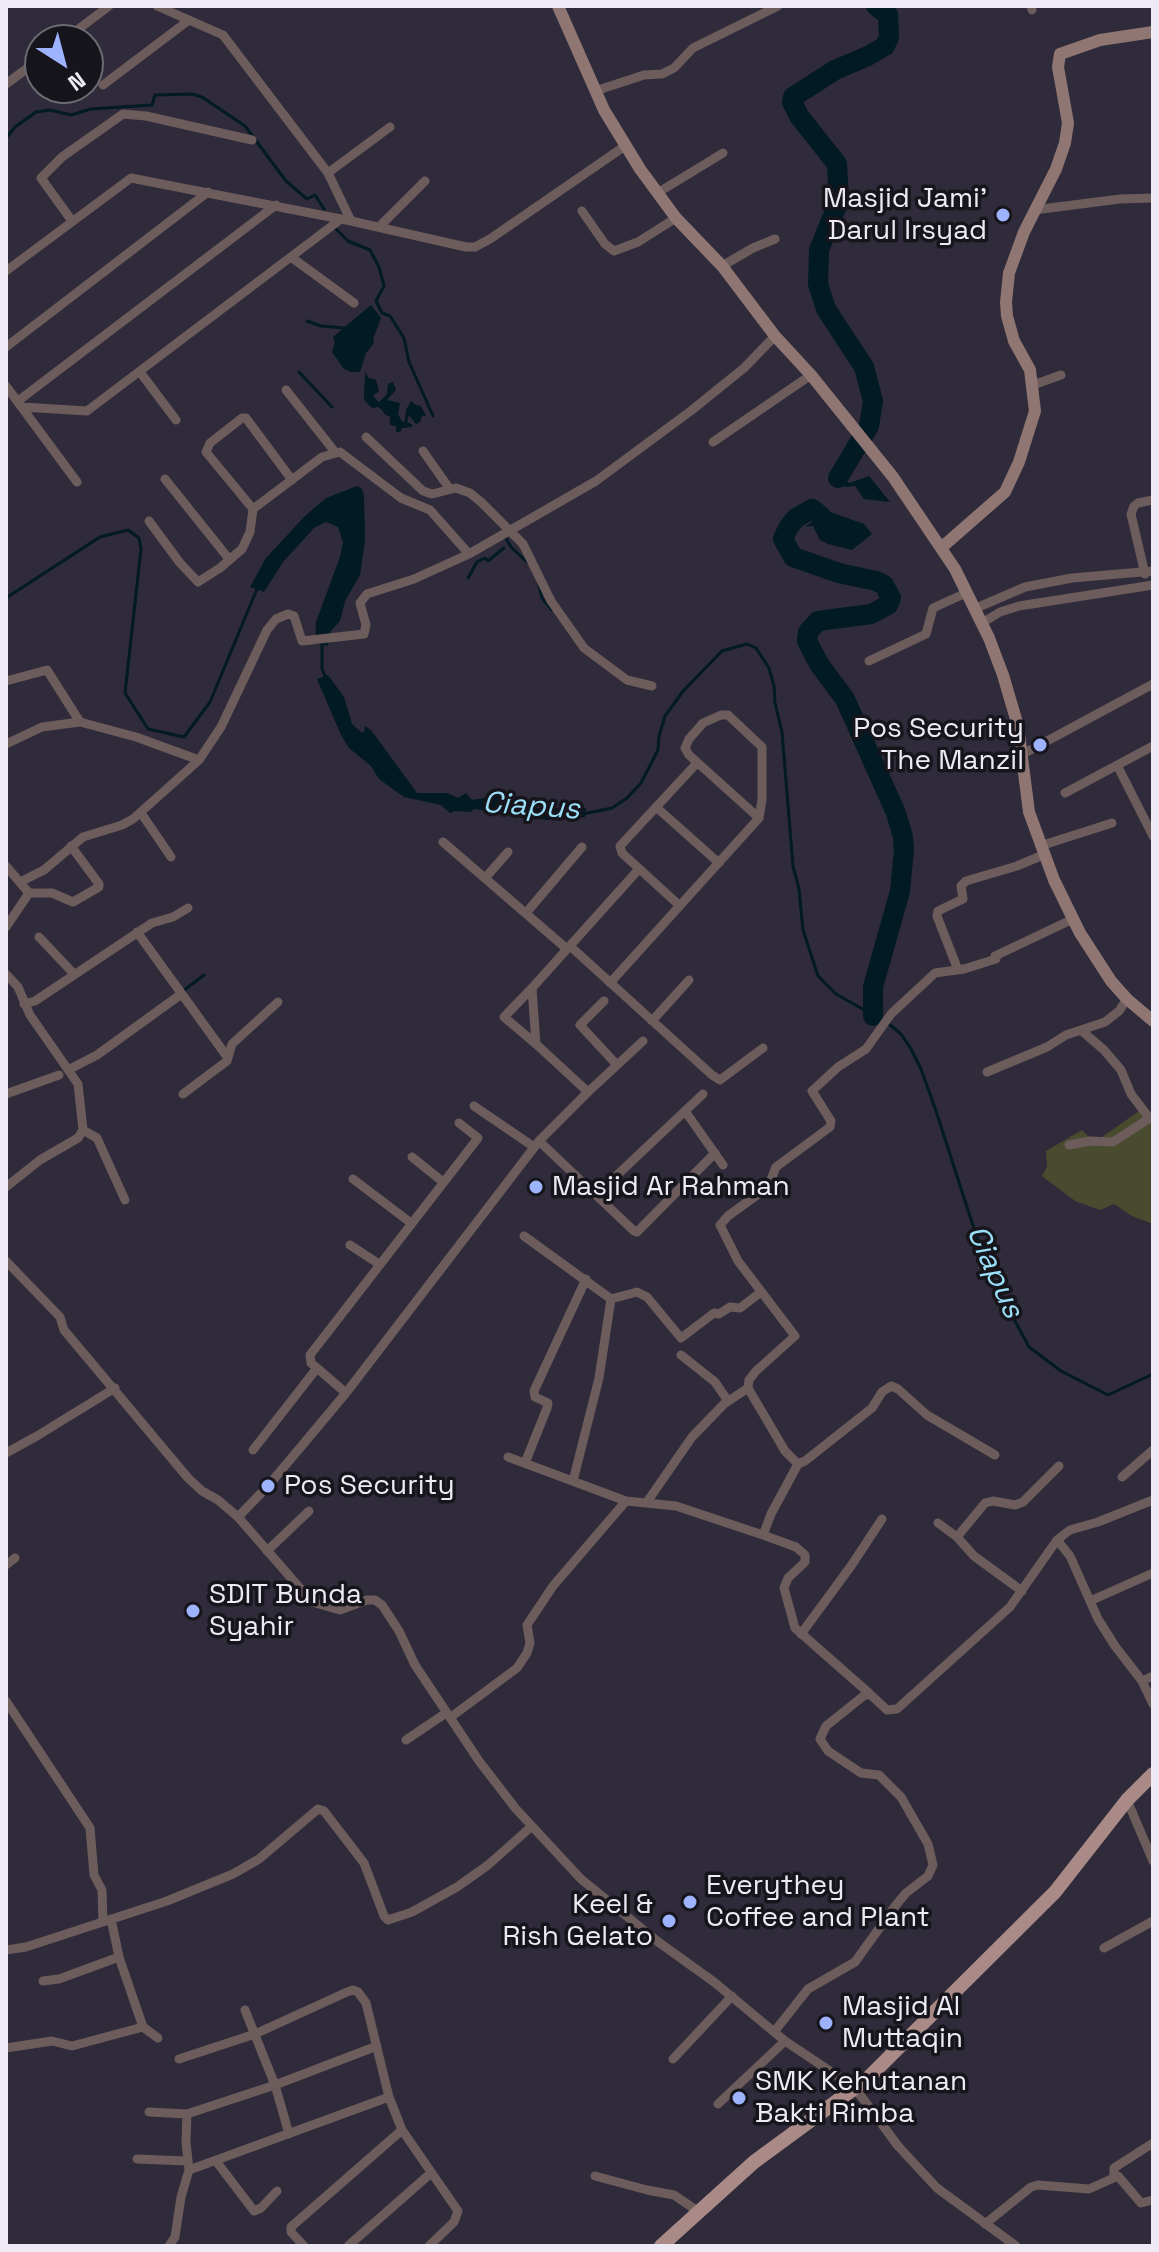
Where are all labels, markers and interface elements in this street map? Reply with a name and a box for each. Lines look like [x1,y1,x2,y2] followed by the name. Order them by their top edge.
[24,24,104,104] north arrow
[63,66,91,97] text: N
[823,182,987,248] place label: Masjid Jami' Darul Irsyad
[994,206,1012,224] marker: Masjid Jami' Darul Irsyad
[853,712,1024,778] place label: Pos Security The Manzil
[1031,736,1049,754] marker: Pos Security The Manzil
[481,786,581,828] water label: Ciapus
[552,1170,790,1204] place label: Masjid Ar Rahman
[527,1178,545,1196] marker: Masjid Ar Rahman
[958,1220,1030,1324] water label: Ciapus
[284,1469,455,1503] place label: Pos Security
[259,1477,277,1495] marker: Pos Security
[209,1578,362,1644] place label: SDIT Bunda Syahir
[184,1602,202,1620] marker: SDIT Bunda Syahir
[706,1869,930,1935] place label: Everythey Coffee and Plant
[503,1888,653,1954] place label: Keel & Rish Gelato
[681,1893,699,1911] marker: Everythey Coffee and Plant
[660,1912,678,1930] marker: Keel & Rish Gelato
[842,1990,963,2056] place label: Masjid Al Muttaqin
[817,2014,835,2032] marker: Masjid Al Muttaqin
[755,2065,967,2131] place label: SMK Kehutanan Bakti Rimba
[730,2089,748,2107] marker: SMK Kehutanan Bakti Rimba

